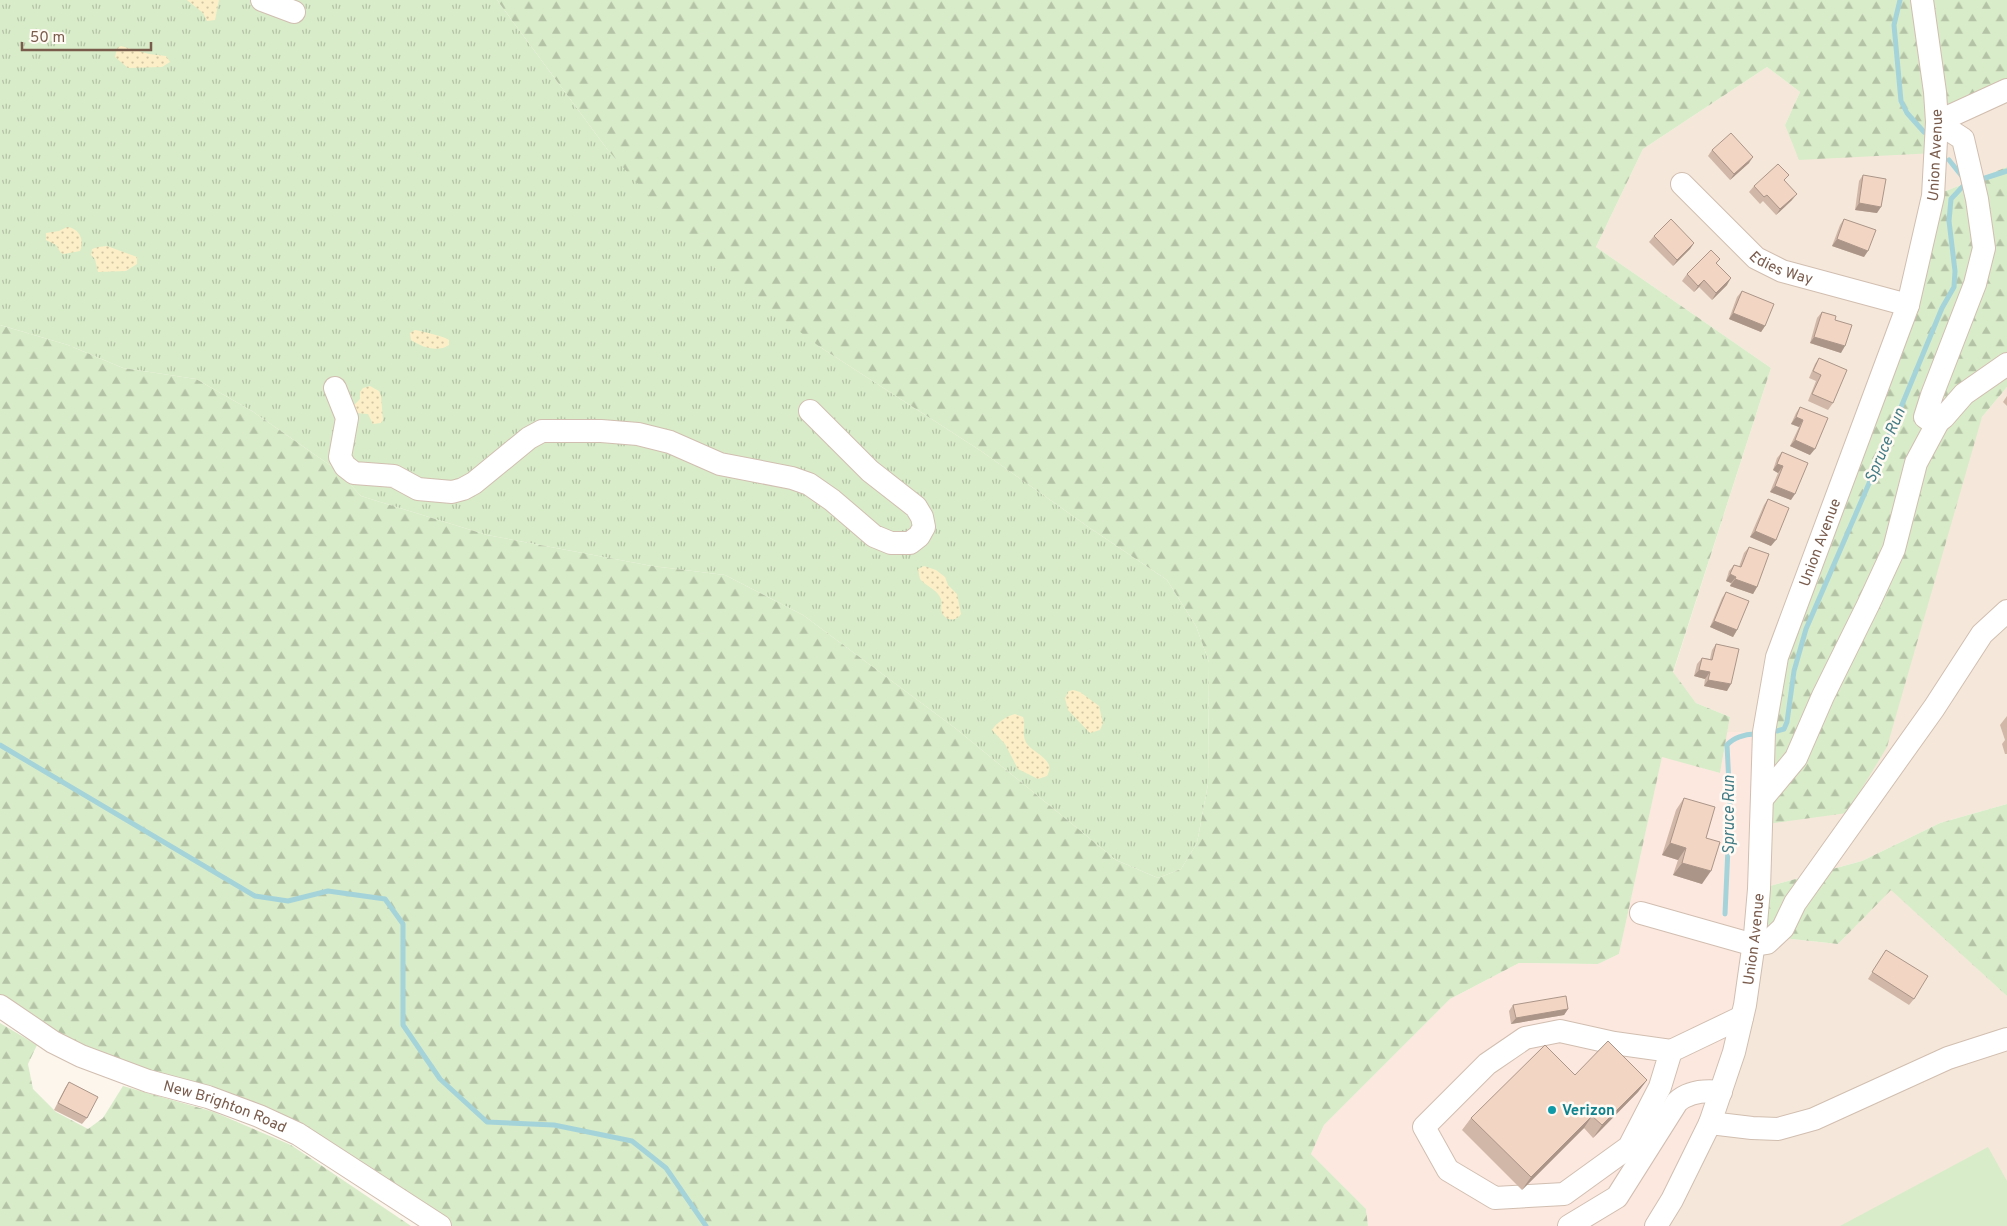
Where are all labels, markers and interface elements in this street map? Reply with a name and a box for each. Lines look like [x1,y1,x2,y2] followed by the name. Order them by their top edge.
[22,20,151,52] scale bar
[30,29,65,48] text: 50 m
[1924,108,1948,204] street label: Union Avenue
[1744,248,1815,290] street label: Edies Way
[1861,405,1911,486] water label: Spruce Run
[1796,496,1846,590] street label: Union Avenue
[1720,775,1740,855] water label: Spruce Run
[1740,893,1770,987] street label: Union Avenue
[161,1077,289,1138] street label: New Brighton Road
[1562,1102,1615,1121] place label: Verizon
[1546,1104,1558,1116] marker: Verizon

